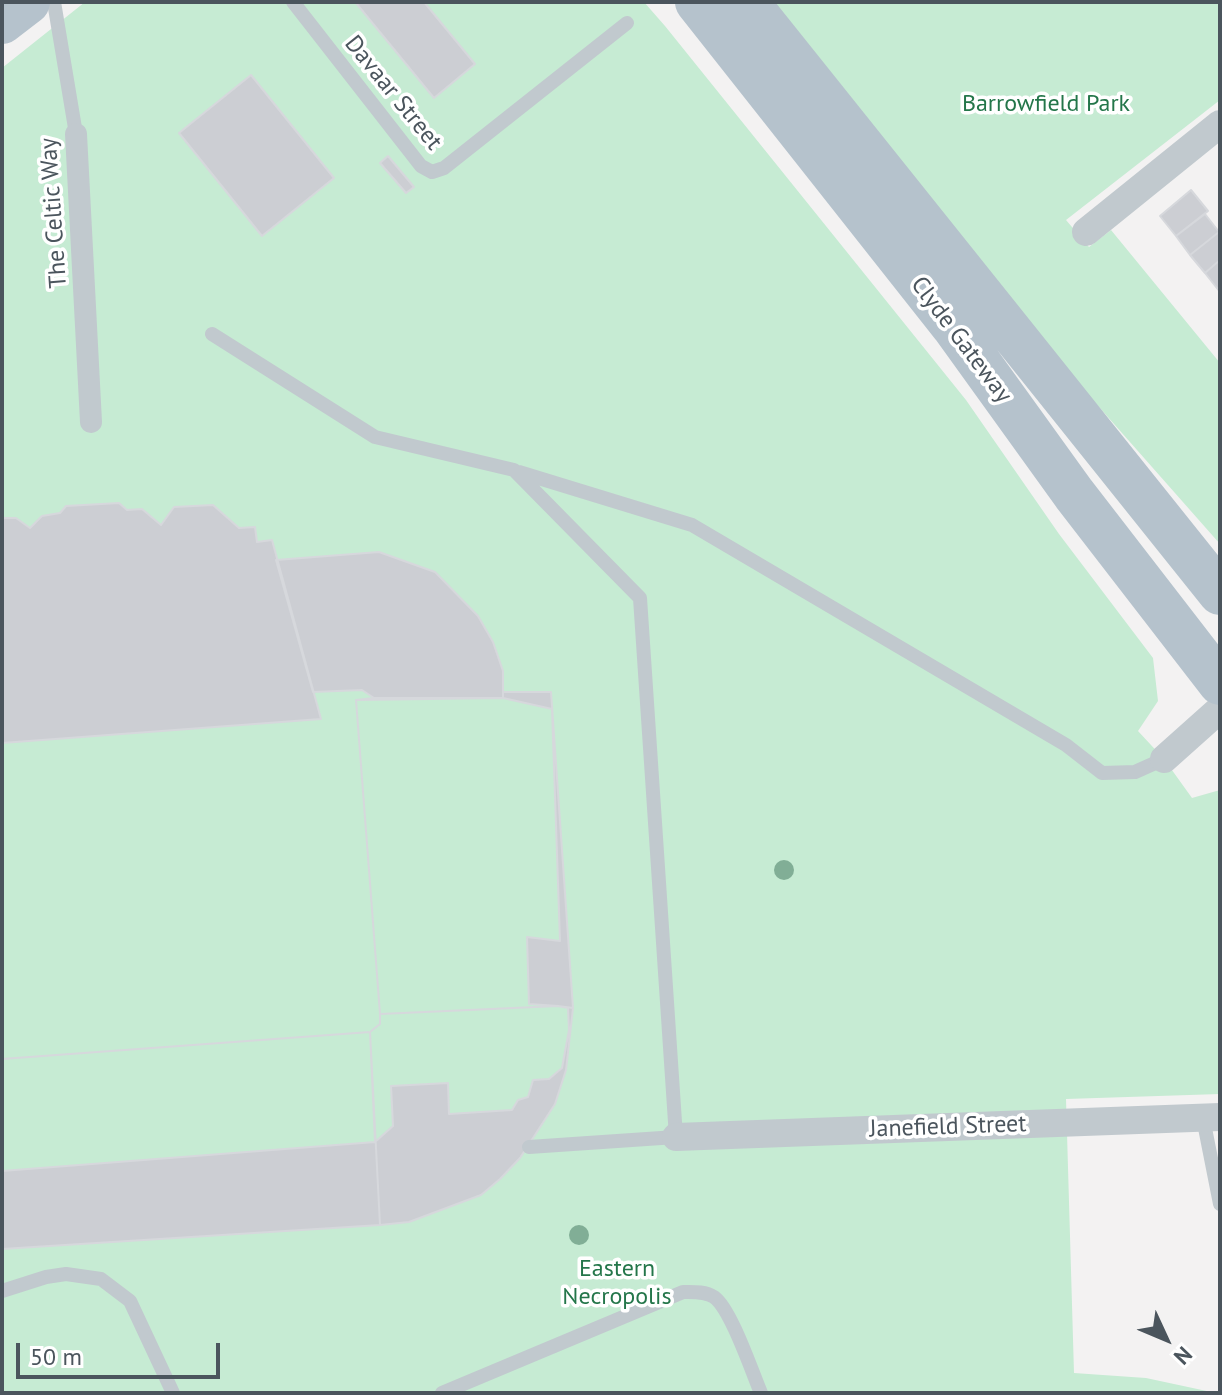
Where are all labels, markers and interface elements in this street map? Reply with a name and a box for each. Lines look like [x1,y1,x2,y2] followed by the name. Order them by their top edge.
[338,30,448,156] street label: Davaar Street
[962,90,1130,118] park label: Barrowfield Park
[34,137,74,289] street label: The Celtic Way
[904,271,1018,409] street label: Clyde Gateway
[869,1110,1027,1144] street label: Janefield Street
[562,1255,672,1311] park label: Eastern Necropolis
[1126,1299,1206,1379] north arrow
[20,1327,224,1377] scale bar
[30,1341,82,1372] text: 50 m
[1168,1341,1198,1371] text: N

